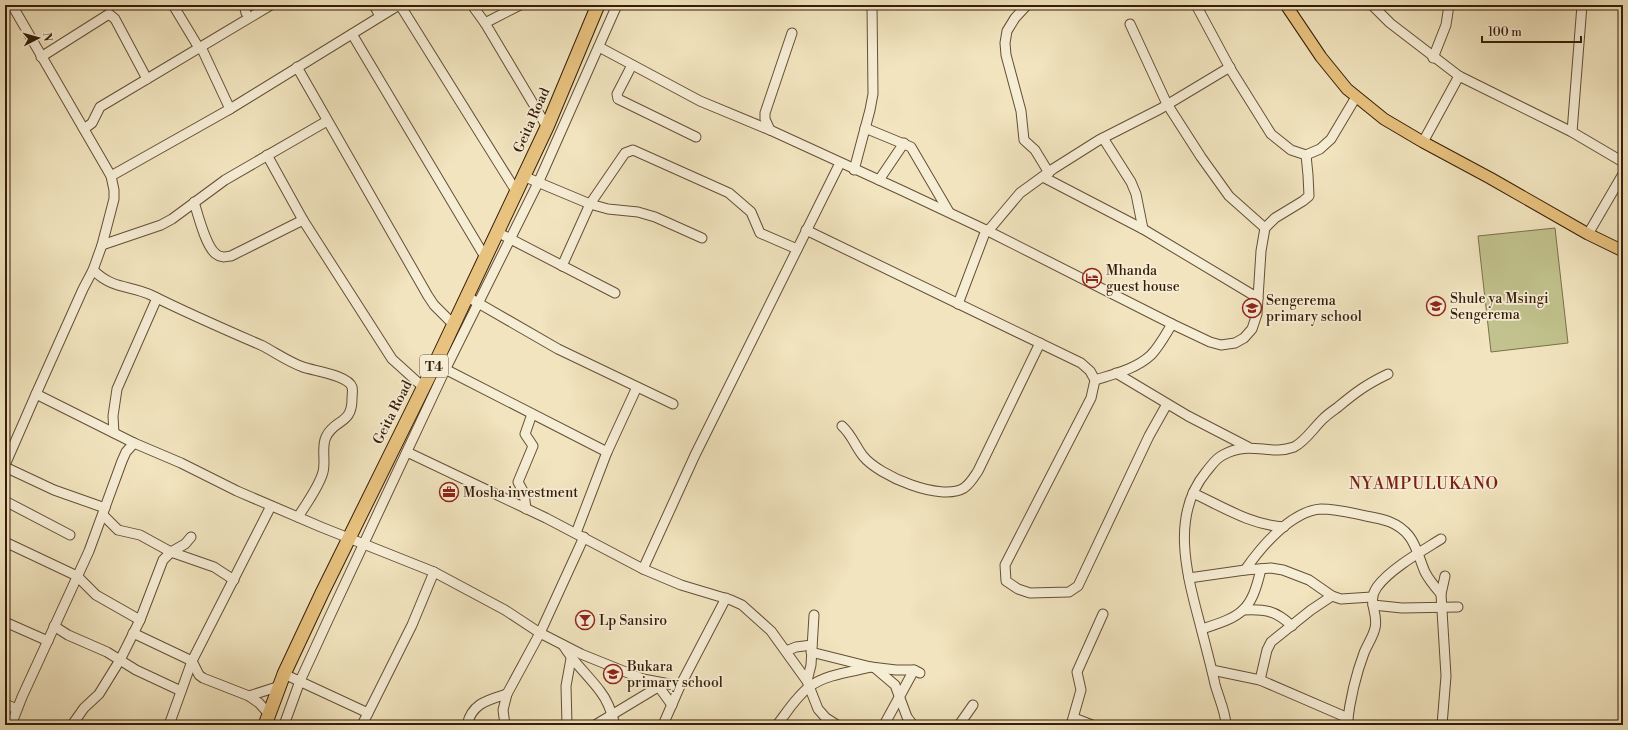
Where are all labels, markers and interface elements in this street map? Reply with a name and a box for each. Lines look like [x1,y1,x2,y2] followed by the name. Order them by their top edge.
[18,18,58,58] north arrow
[1482,18,1581,44] scale bar
[1488,25,1522,40] text: 100 m
[40,32,54,42] text: N
[510,85,554,156] street label: Geita Road
[1106,262,1180,296] place label: Mhanda guest house
[1081,267,1103,289] hotel icon: Mhanda guest house
[1450,290,1549,324] place label: Shule ya Msingi Sengerema
[1266,292,1362,326] place label: Sengerema primary school
[1425,295,1447,317] school or university icon: Shule ya Msingi Sengerema
[1241,297,1263,319] school or university icon: Sengerema primary school
[420,355,448,377] road number: T4
[369,377,417,447] street label: Geita Road
[1349,474,1499,494] district label: NYAMPULUKANO
[438,481,460,503] office icon: Mosha investment
[463,484,578,502] place label: Mosha investment
[574,609,596,631] bar icon: Lp Sansiro
[599,612,667,630] place label: Lp Sansiro
[626,658,723,692] place label: Bukara primary school
[602,663,624,685] school or university icon: Bukara primary school

